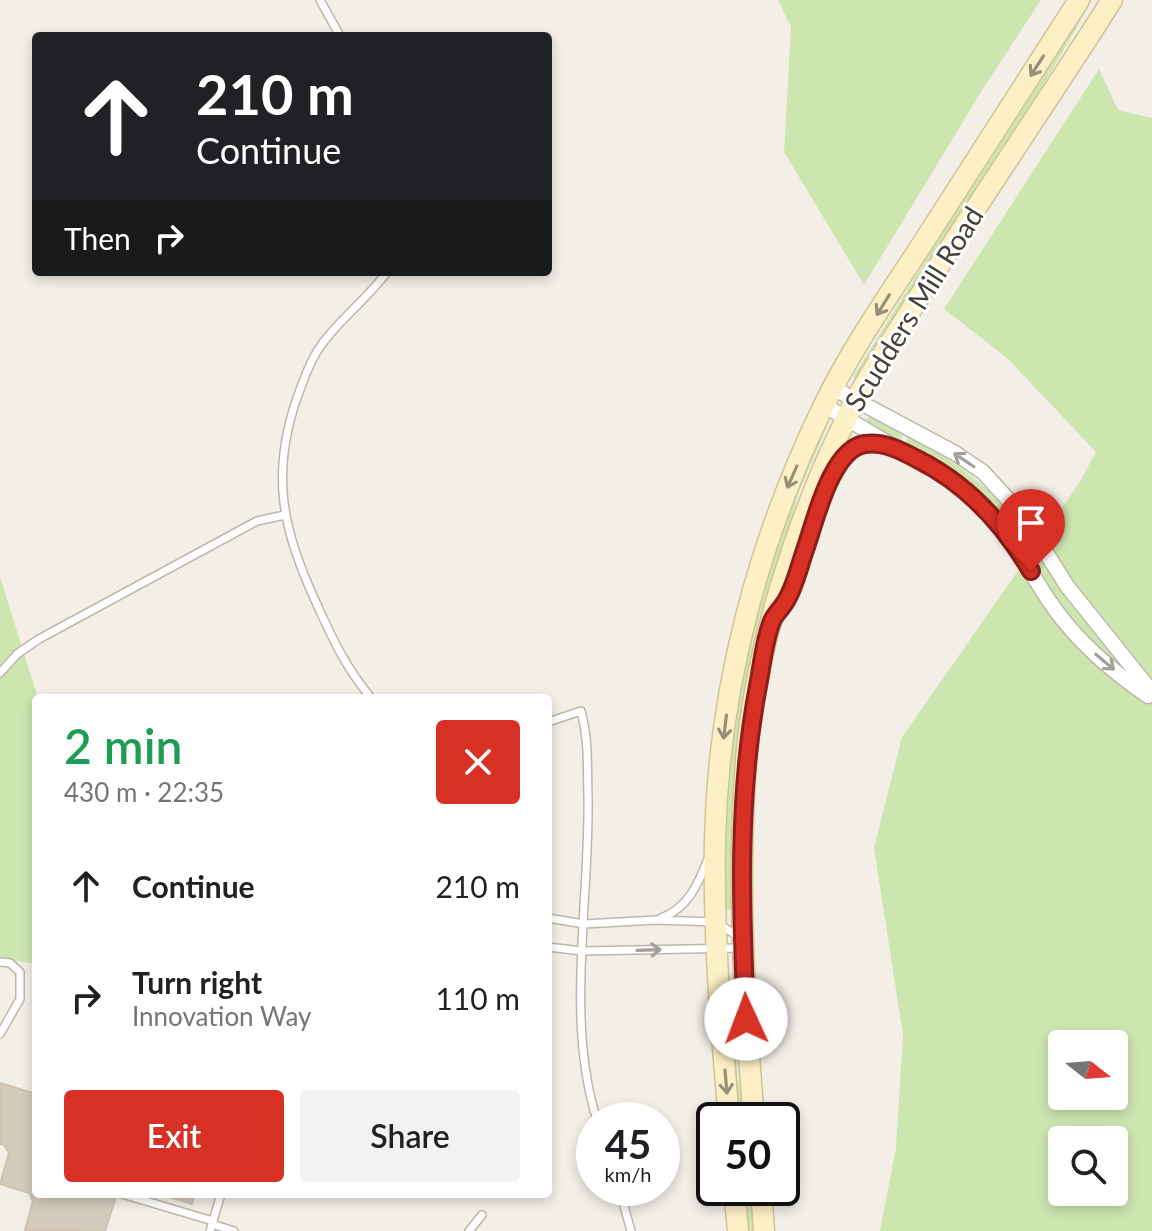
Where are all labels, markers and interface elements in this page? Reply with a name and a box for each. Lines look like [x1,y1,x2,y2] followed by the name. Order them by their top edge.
[1028,54,1045,76] one-way arrow
[196,60,354,127] text: 210 m
[64,64,168,168] icon: ahead
[196,128,341,172] text: Continue
[837,200,990,417] street label: Scudders Mill Road
[147,216,191,260] icon: right
[64,220,131,256] text: Then
[875,293,892,315] one-way arrow
[954,451,976,468] one-way arrow
[783,464,798,488] one-way arrow
[997,489,1065,571] pin
[1009,501,1053,545] icon: arrive
[1094,653,1115,671] one-way arrow
[717,714,732,739] one-way arrow
[64,717,182,774] text: 2 min
[436,720,520,804] button: close
[64,776,224,808] text: 430 m · 22:35
[64,864,108,908] icon: ahead
[132,868,255,904] text: Continue
[435,868,520,904] text: 210 m
[635,942,662,957] one-way arrow
[132,964,262,1000] text: Turn right
[64,976,108,1020] icon: right
[704,977,788,1061] position arrow
[435,980,520,1016] text: 110 m
[132,1000,311,1032] text: Innovation Way
[1048,1030,1128,1110] north arrow
[1048,1030,1128,1206] map controls
[718,1068,733,1095] one-way arrow
[64,1090,284,1182] button: Exit
[300,1090,520,1182] button: Share
[696,1102,800,1206] speed limit sign: 50
[605,1120,651,1168] text: 45
[1048,1126,1128,1206] button: search
[605,1162,651,1186] text: km/h

